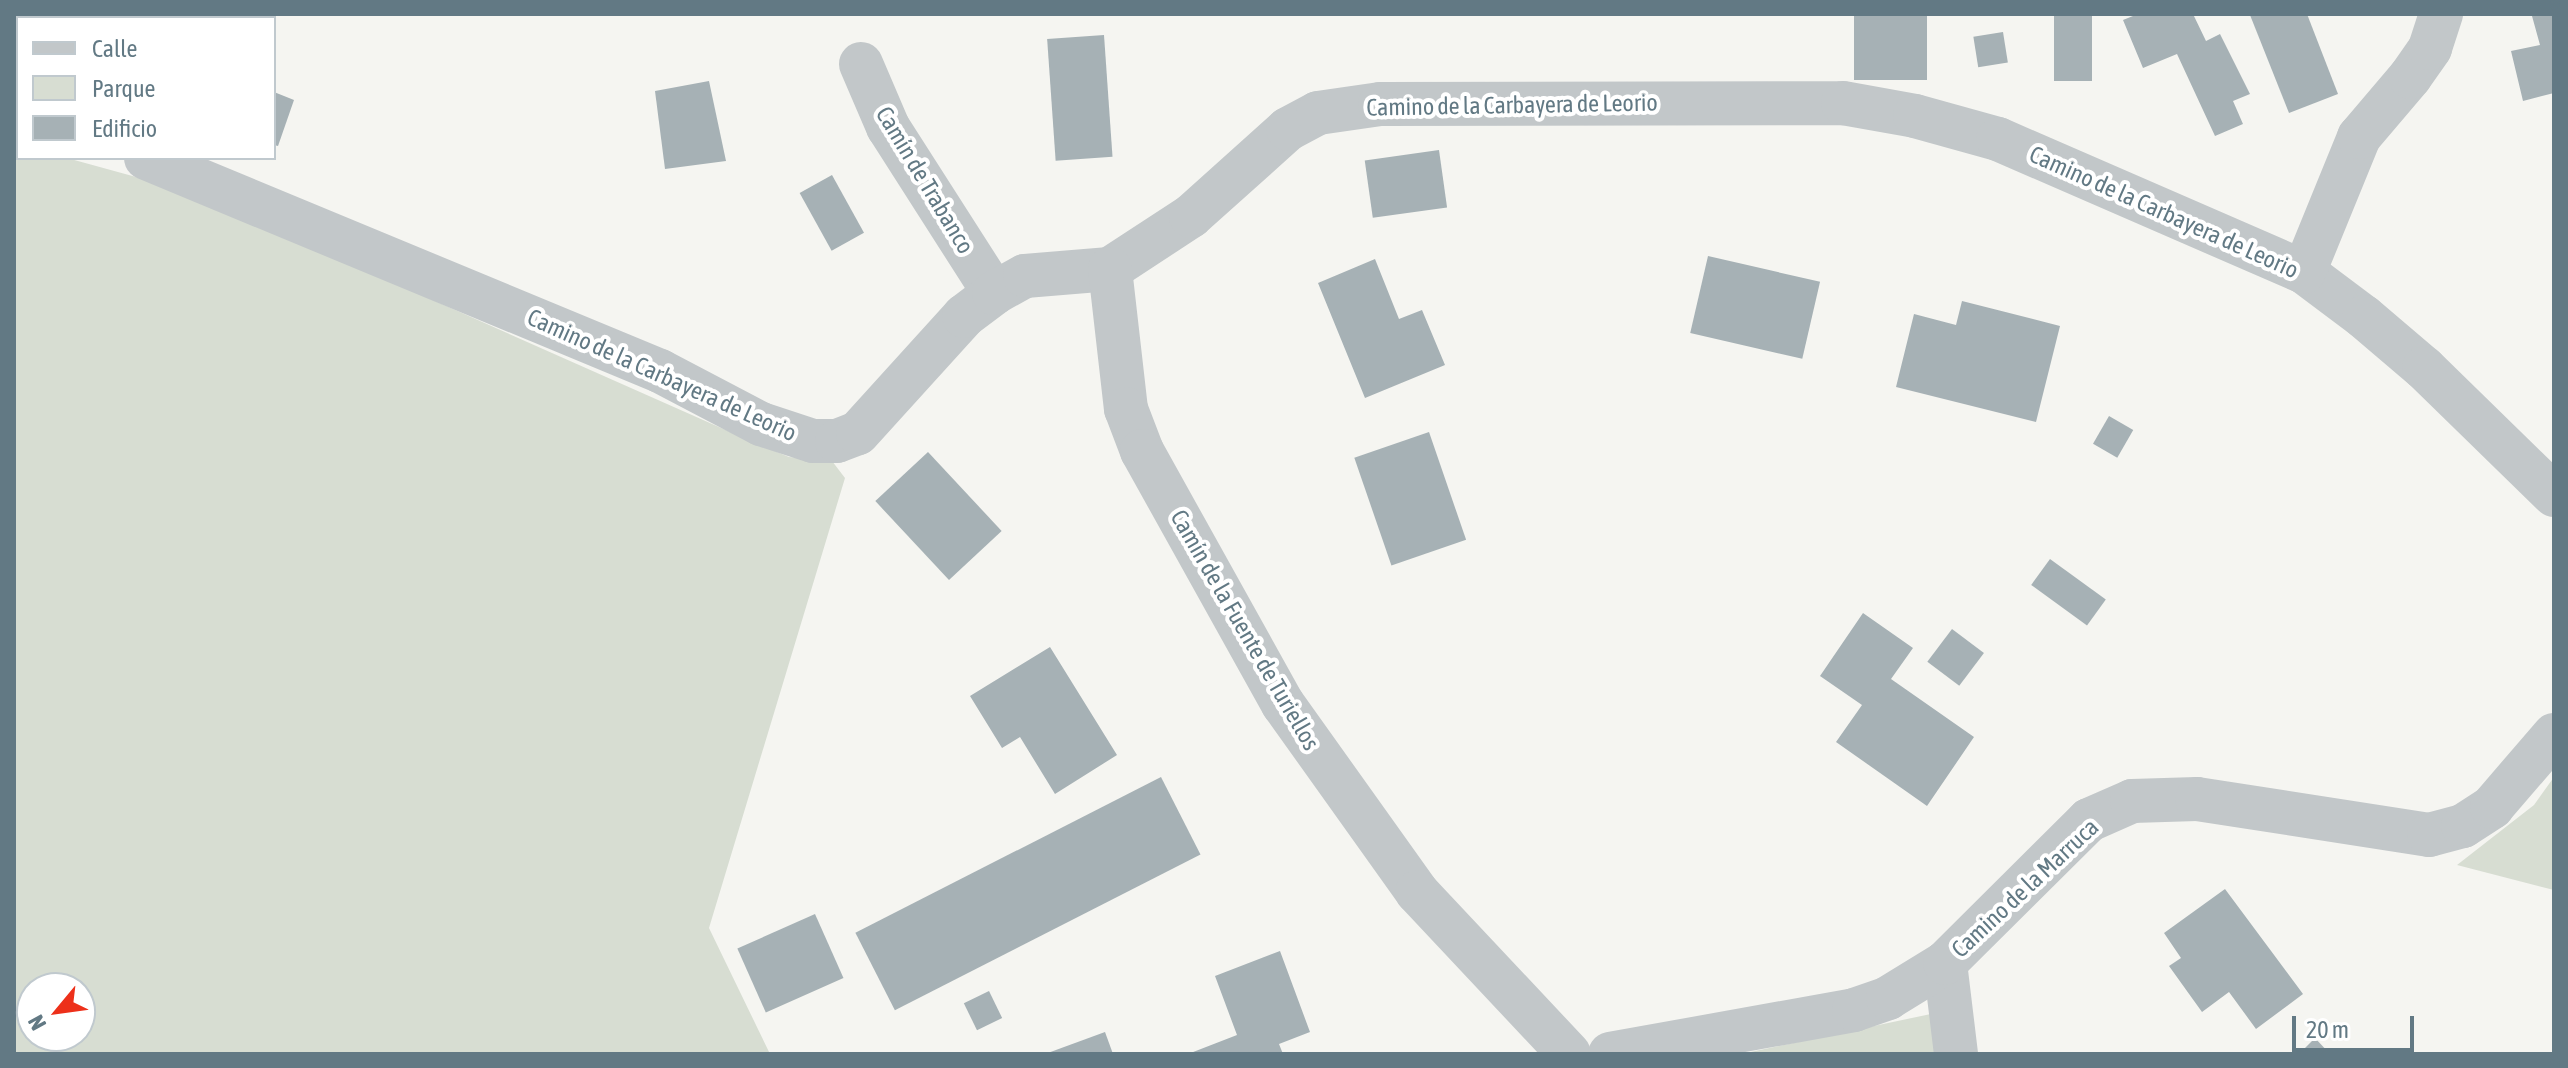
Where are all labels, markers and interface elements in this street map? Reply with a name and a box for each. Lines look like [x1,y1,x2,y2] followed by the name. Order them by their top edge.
[16,16,276,160] legend
[92,35,137,62] text: Calle
[92,75,155,102] text: Parque
[1366,88,1658,122] street label: Camino de la Carbayera de Leorio
[870,101,980,259] street label: Camín de Trabanco
[92,115,157,142] text: Edificio
[2025,140,2303,284] street label: Camino de la Carbayera de Leorio
[523,303,801,447] street label: Camino de la Carbayera de Leorio
[1164,505,1326,755] street label: Camín de la Fuente de Turiellos
[1946,813,2104,963] street label: Camino de la Marruca
[16,972,96,1052] north arrow
[2296,1000,2418,1050] scale bar
[22,1011,51,1035] text: N
[2306,1016,2349,1043] text: 20 m

